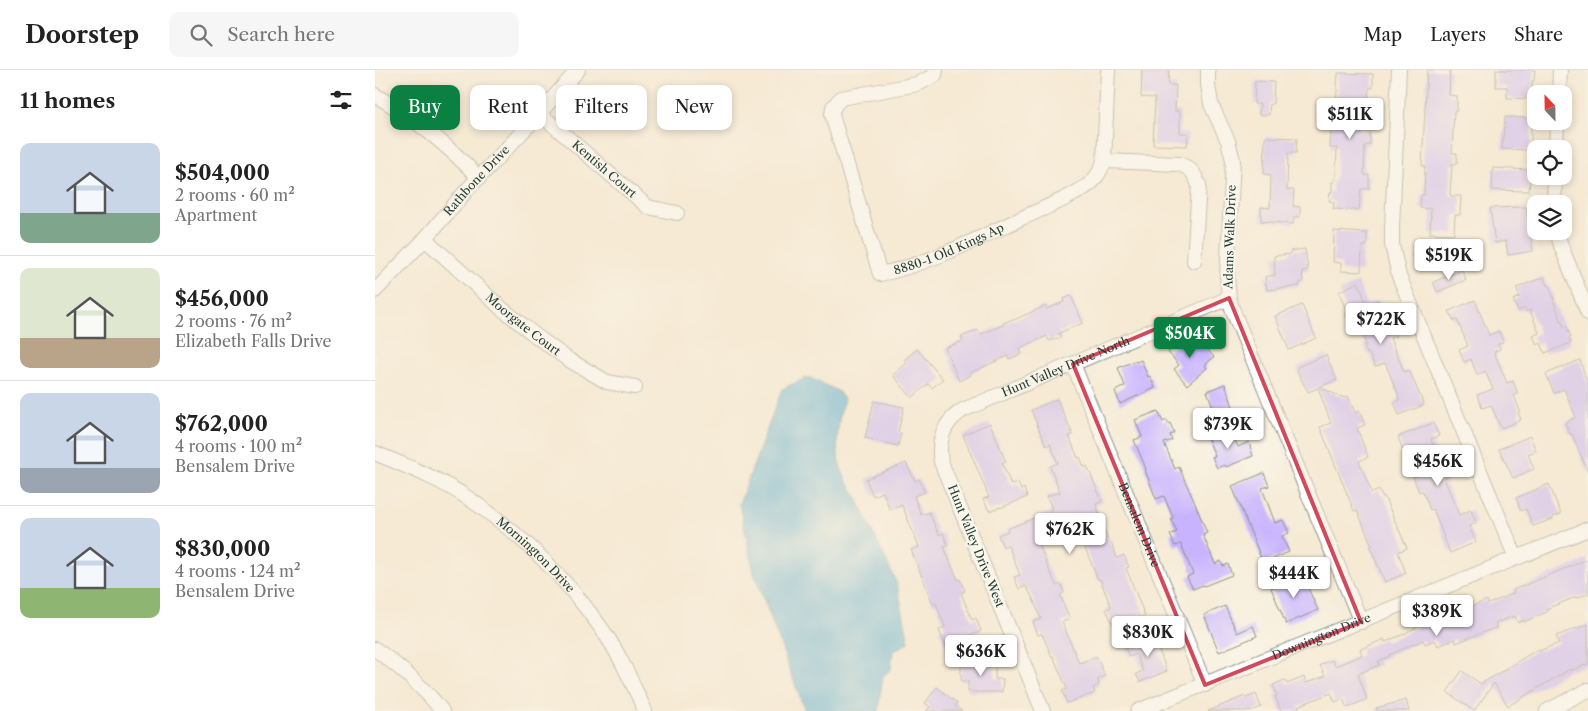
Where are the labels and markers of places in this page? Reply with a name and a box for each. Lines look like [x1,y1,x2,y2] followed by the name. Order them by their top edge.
[1315,98,1385,140] pin: $511K
[1414,238,1484,281] pin: $519K
[1346,302,1416,345] pin: $722K
[1155,316,1225,359] pin: $504K
[1193,408,1263,450] pin: $739K
[1403,444,1473,487] pin: $456K
[1035,512,1105,555] pin: $762K
[1259,556,1329,599] pin: $444K
[1402,594,1472,637] pin: $389K
[1113,616,1183,658] pin: $830K
[946,634,1016,677] pin: $636K

